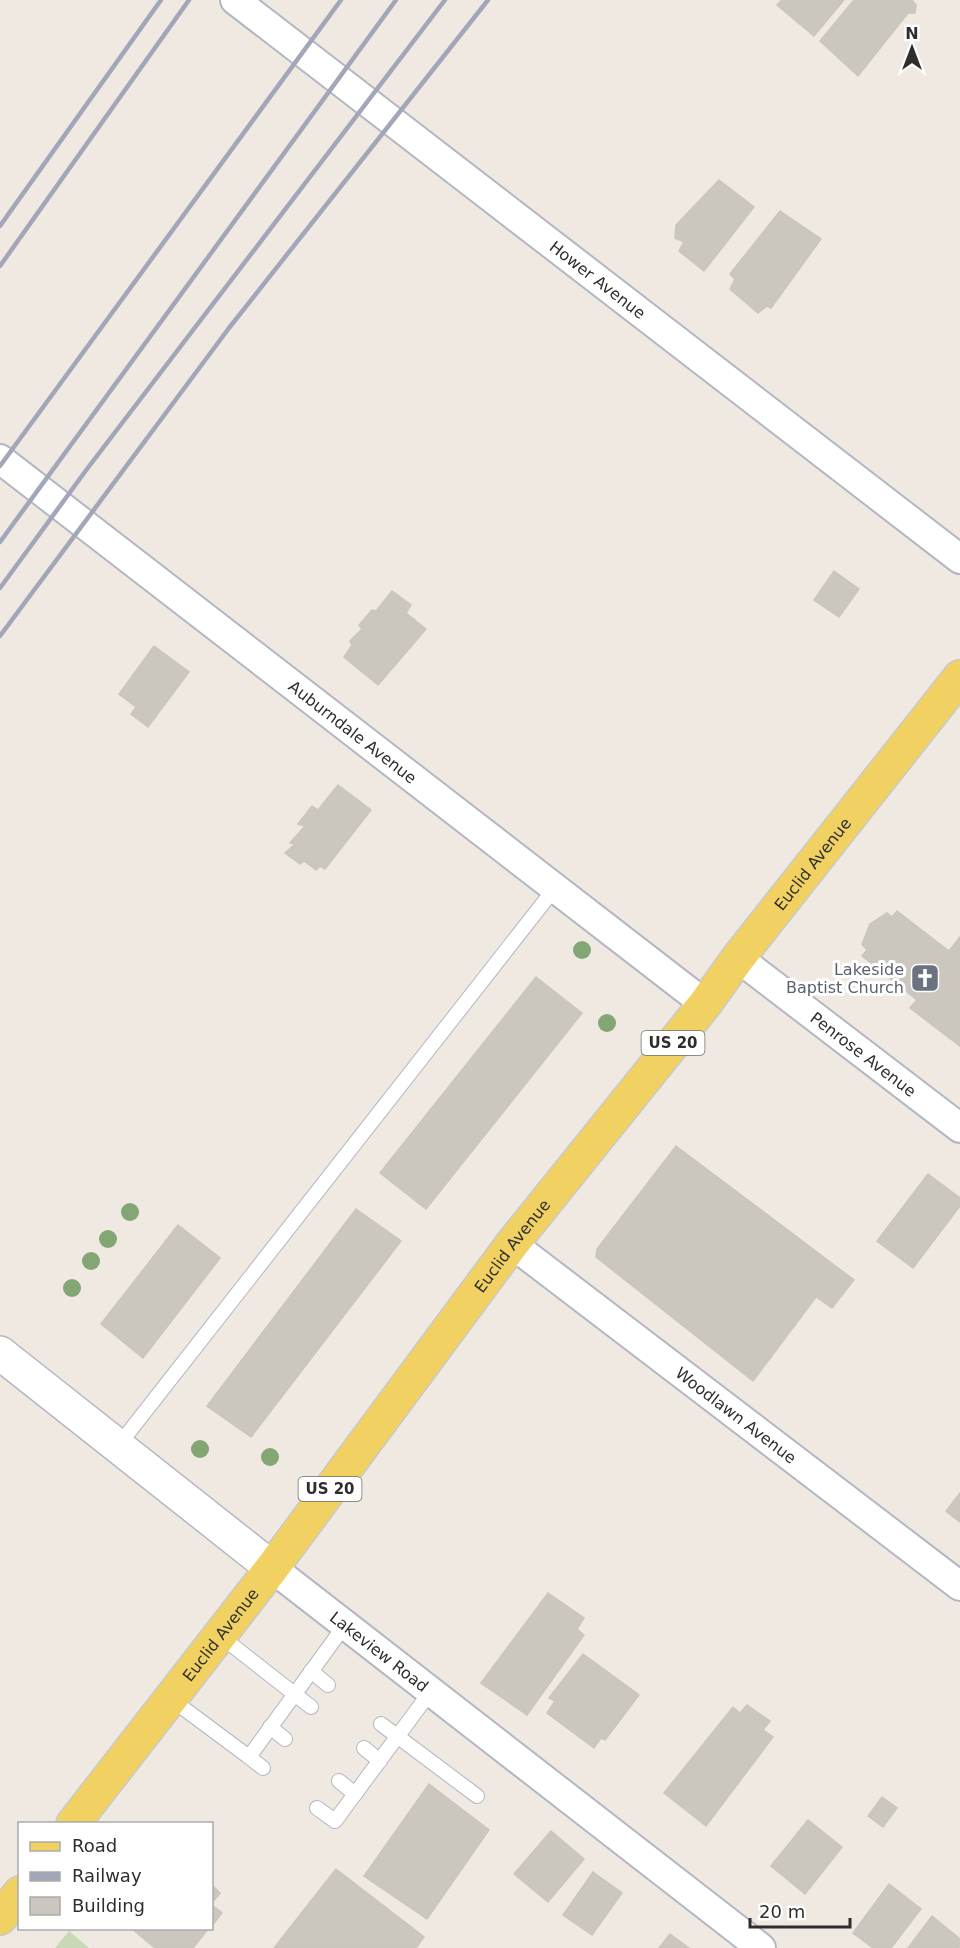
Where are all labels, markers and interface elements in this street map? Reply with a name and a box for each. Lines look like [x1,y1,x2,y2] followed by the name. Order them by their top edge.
[882,18,942,78] north arrow
[905,24,919,43] text: N
[546,237,649,323] street label: Hower Avenue
[285,676,421,787] street label: Auburndale Avenue
[770,814,855,914] street label: Euclid Avenue
[786,960,904,997] place label: Lakeside Baptist Church
[909,962,941,994] church icon: Lakeside Baptist Church
[807,1008,920,1100] street label: Penrose Avenue
[642,1031,704,1055] road number: US 20
[470,1195,554,1296] street label: Euclid Avenue
[672,1363,800,1467] street label: Woodlawn Avenue
[298,1477,362,1501] road number: US 20
[178,1584,262,1685] street label: Euclid Avenue
[326,1607,432,1696] street label: Lakeview Road
[18,1822,213,1930] legend
[72,1835,117,1856] text: Road
[72,1865,142,1886] text: Railway
[750,1891,850,1929] scale bar
[72,1895,145,1916] text: Building
[759,1901,805,1922] text: 20 m

